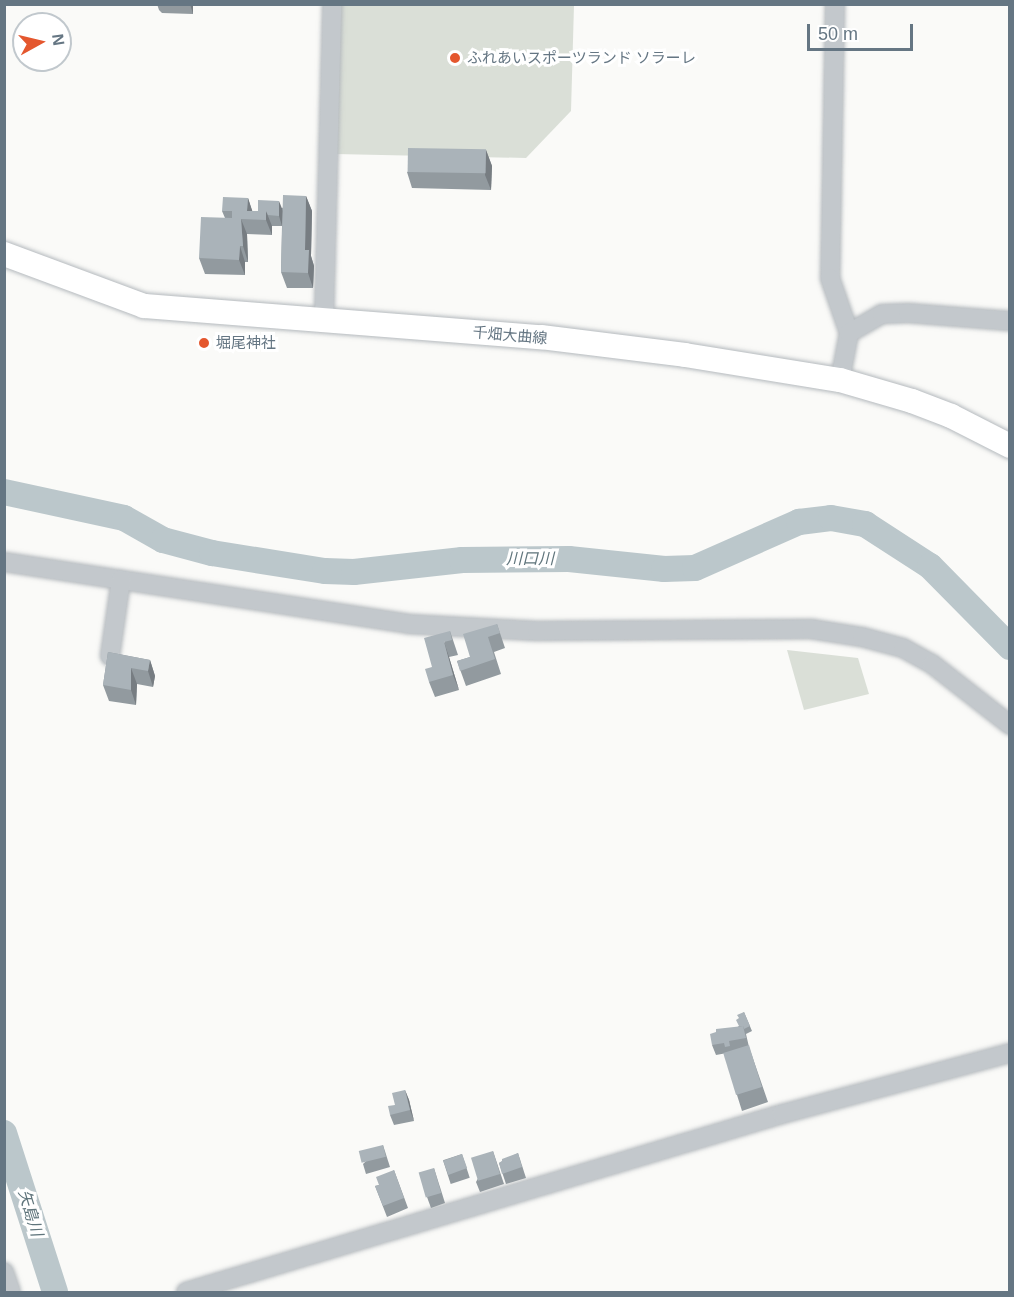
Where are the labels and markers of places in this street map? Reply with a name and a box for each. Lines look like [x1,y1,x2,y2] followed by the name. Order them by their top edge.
[467,49,696,67] place label: ふれあいスポーツランド ソラーレ
[448,51,462,65] marker: ふれあいスポーツランド ソラーレ
[216,334,276,352] place label: 堀尾神社
[197,336,211,350] marker: 堀尾神社

